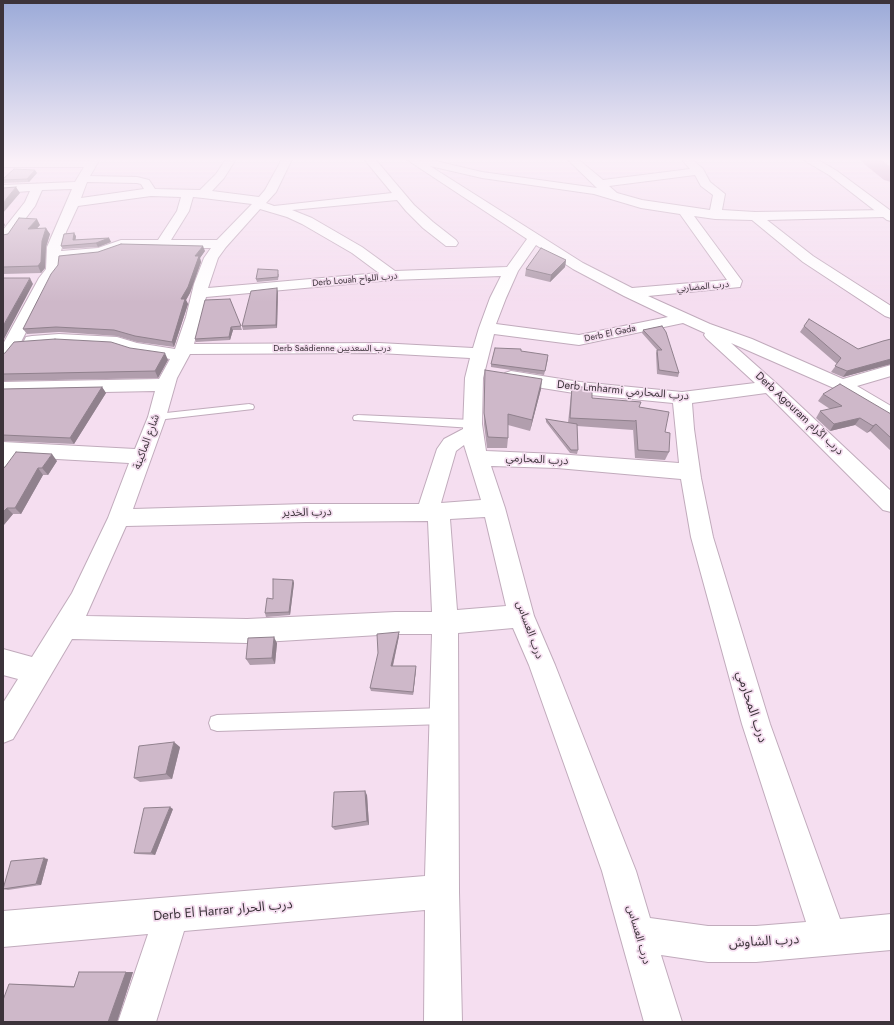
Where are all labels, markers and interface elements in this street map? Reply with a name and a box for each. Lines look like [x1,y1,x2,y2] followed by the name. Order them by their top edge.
[312,271,398,289] street label: Derb Louah درب اللواح
[677,279,729,295] street label: درب المضاربي
[583,323,637,345] street label: Derb El Gada
[273,344,391,354] street label: Derb Saâdienne درب السعديين
[752,370,846,458] street label: Derb Agouram درب اڭرام
[556,379,690,403] street label: Derb Lmharmi درب المحارمي
[131,413,163,471] street label: شارع الماكينة
[505,452,569,468] street label: درب المحارمي
[282,506,332,520] street label: درب الخدير
[512,599,546,661] street label: درب العساس
[732,669,770,745] street label: درب المحارمي
[153,897,293,925] street label: Derb El Harrar درب الحرار
[623,904,653,966] street label: درب العساس
[728,932,800,952] street label: درب الشاوش

